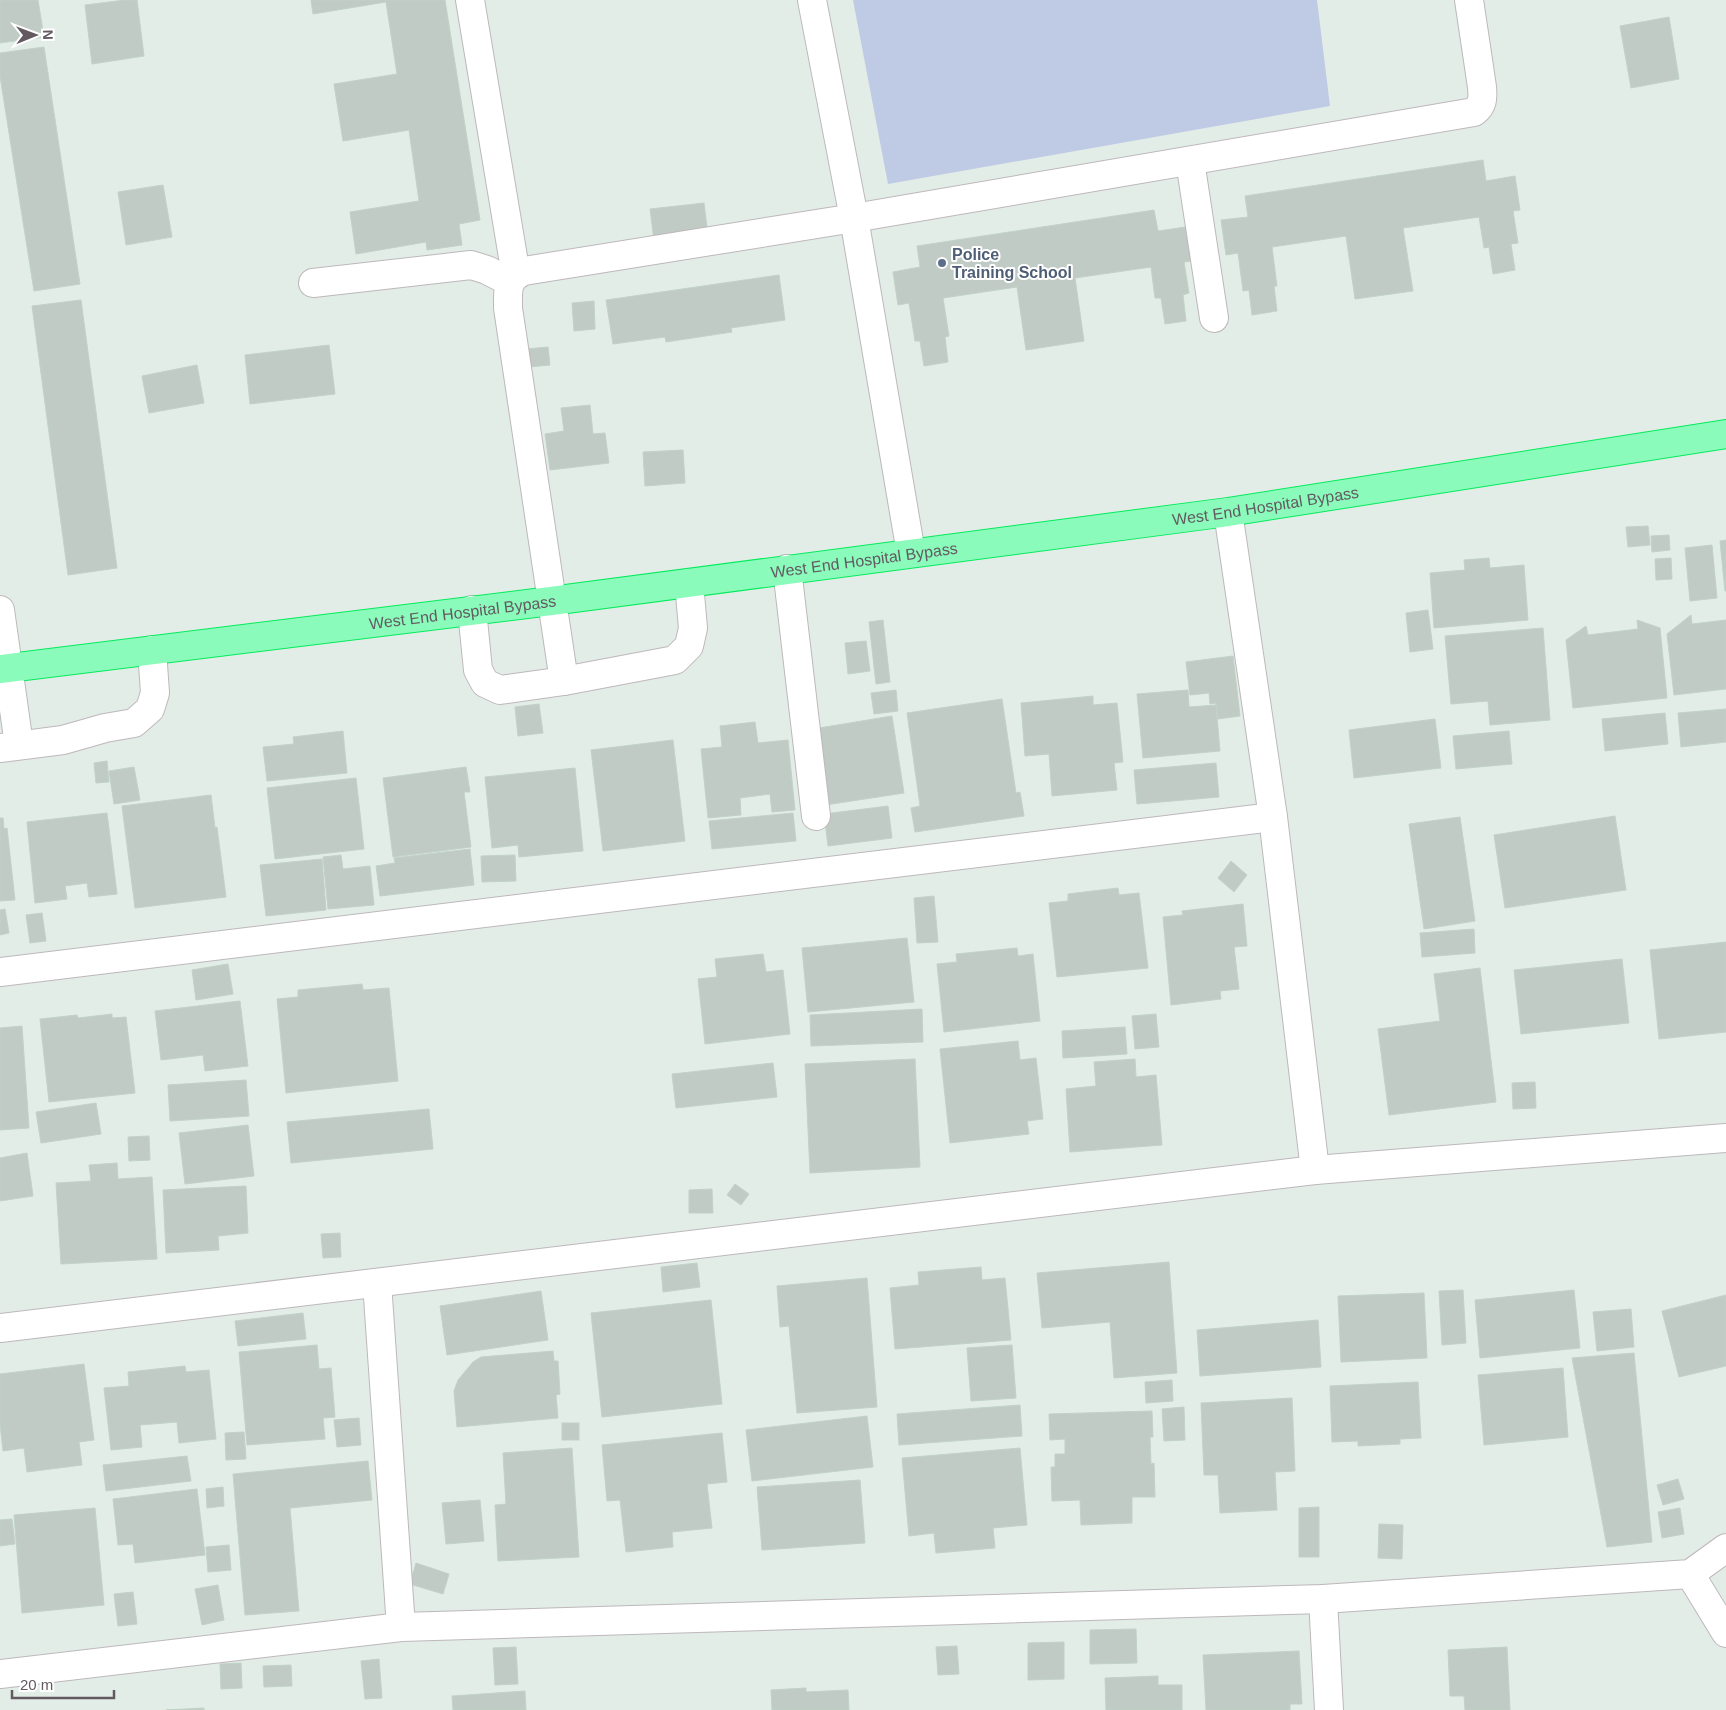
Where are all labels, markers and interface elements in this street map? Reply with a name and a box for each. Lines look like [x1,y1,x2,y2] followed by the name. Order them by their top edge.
[10,10,60,60] north arrow
[40,30,56,40] text: N
[952,246,1072,281] place label: Police Training School
[936,257,948,269] marker: Police Training School
[1171,484,1360,528] street label: West End Hospital Bypass
[770,540,959,581] street label: West End Hospital Bypass
[368,592,557,632] street label: West End Hospital Bypass
[12,1668,115,1700] scale bar
[20,1676,53,1693] text: 20 m

